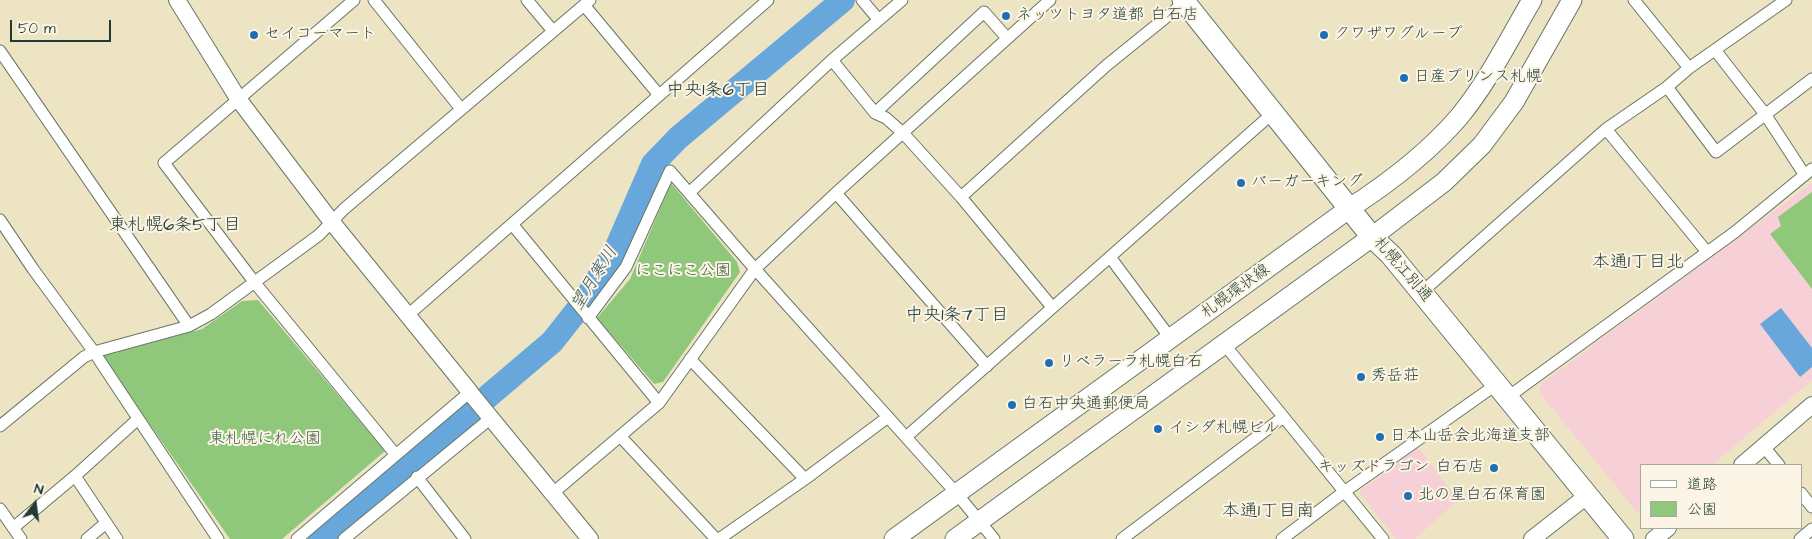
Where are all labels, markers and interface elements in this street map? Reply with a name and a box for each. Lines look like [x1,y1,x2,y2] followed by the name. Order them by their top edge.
[1016,6,1198,26] place label: ネッツトヨタ道都 白石店
[12,10,114,42] scale bar
[1000,10,1012,22] marker: ネッツトヨタ道都 白石店
[18,18,56,39] text: 50 m
[264,25,376,45] place label: セイコーマート
[1334,25,1463,45] place label: クワザワグループ
[248,29,260,41] marker: セイコーマート
[1318,29,1330,41] marker: クワザワグループ
[1414,68,1542,88] place label: 日産プリンス札幌
[1398,72,1410,84] marker: 日産プリンス札幌
[666,80,770,102] district label: 中央1条6丁目
[1251,173,1363,193] place label: バーガーキング
[1235,177,1247,189] marker: バーガーキング
[109,215,241,237] district label: 東札幌6条5丁目
[1369,234,1435,306] street label: 札幌江別通
[567,243,623,315] water label: 望月寒川
[1592,252,1684,274] district label: 本通1丁目北
[1198,261,1274,323] street label: 札幌環状線
[635,262,731,282] park label: にこにこ公園
[905,305,1009,327] district label: 中央1条7丁目
[1059,353,1203,373] place label: リベラーラ札幌白石
[1043,357,1055,369] marker: リベラーラ札幌白石
[1371,367,1419,387] place label: 秀岳荘
[1355,371,1367,383] marker: 秀岳荘
[1022,395,1150,415] place label: 白石中央通郵便局
[1006,399,1018,411] marker: 白石中央通郵便局
[1168,419,1280,439] place label: イシダ札幌ビル
[1152,423,1164,435] marker: イシダ札幌ビル
[1390,427,1550,447] place label: 日本山岳会北海道支部
[209,430,321,450] park label: 東札幌にれ公園
[1374,431,1386,443] marker: 日本山岳会北海道支部
[1318,458,1484,478] place label: キッズドラゴン 白石店
[1488,462,1500,474] marker: キッズドラゴン 白石店
[1640,464,1802,529] legend
[1687,474,1717,495] text: 道路
[10,479,60,529] north arrow
[32,479,46,500] text: N
[1418,486,1546,506] place label: 北の星白石保育園
[1402,490,1414,502] marker: 北の星白石保育園
[1687,499,1717,520] text: 公園
[1222,501,1314,523] district label: 本通1丁目南

